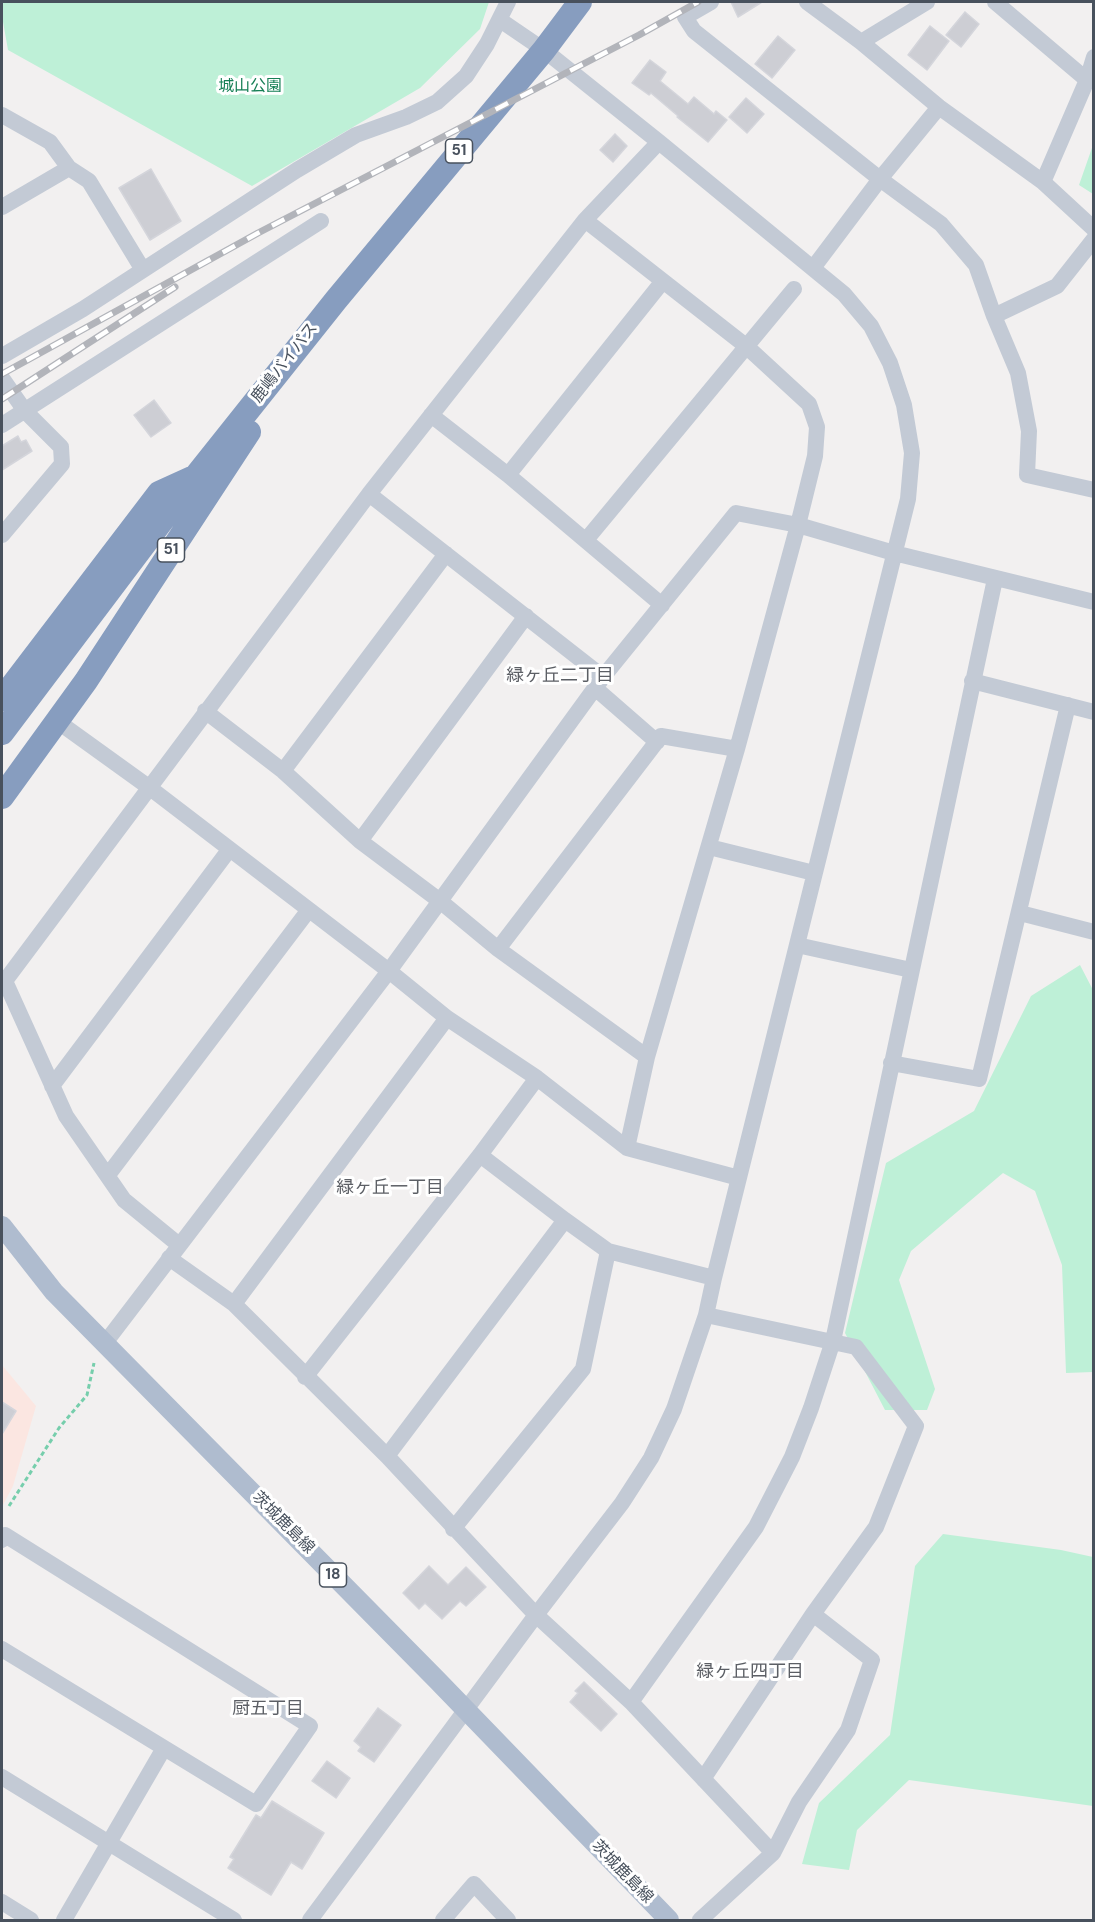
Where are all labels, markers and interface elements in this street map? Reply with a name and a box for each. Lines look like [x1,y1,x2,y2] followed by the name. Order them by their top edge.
[218,77,282,97] park label: 城山公園
[446,139,472,163] road number: 51
[248,319,322,407] street label: 鹿嶋バイパス
[158,538,184,562] road number: 51
[506,665,614,687] district label: 緑ヶ丘二丁目
[336,1177,444,1199] district label: 緑ヶ丘一丁目
[248,1488,318,1558] street label: 茨城鹿島線
[320,1563,346,1587] road number: 18
[696,1661,804,1683] district label: 緑ヶ丘四丁目
[232,1698,304,1720] district label: 厨五丁目
[587,1837,657,1907] street label: 茨城鹿島線

